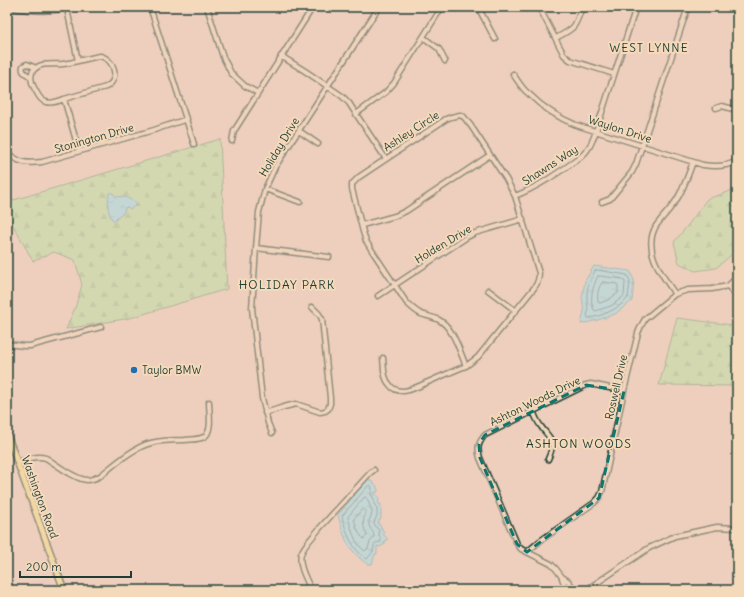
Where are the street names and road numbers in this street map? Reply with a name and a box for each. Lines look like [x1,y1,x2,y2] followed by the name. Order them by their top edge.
[380,108,442,154] street label: Ashley Circle
[587,112,653,146] street label: Waylon Drive
[256,115,302,179] street label: Holiday Drive
[53,120,135,156] street label: Stonington Drive
[520,142,580,188] street label: Shawns Way
[412,222,474,266] street label: Holden Drive
[602,353,630,421] street label: Roswell Drive
[487,373,583,429] street label: Ashton Woods Drive
[19,454,62,541] street label: Washington Road

